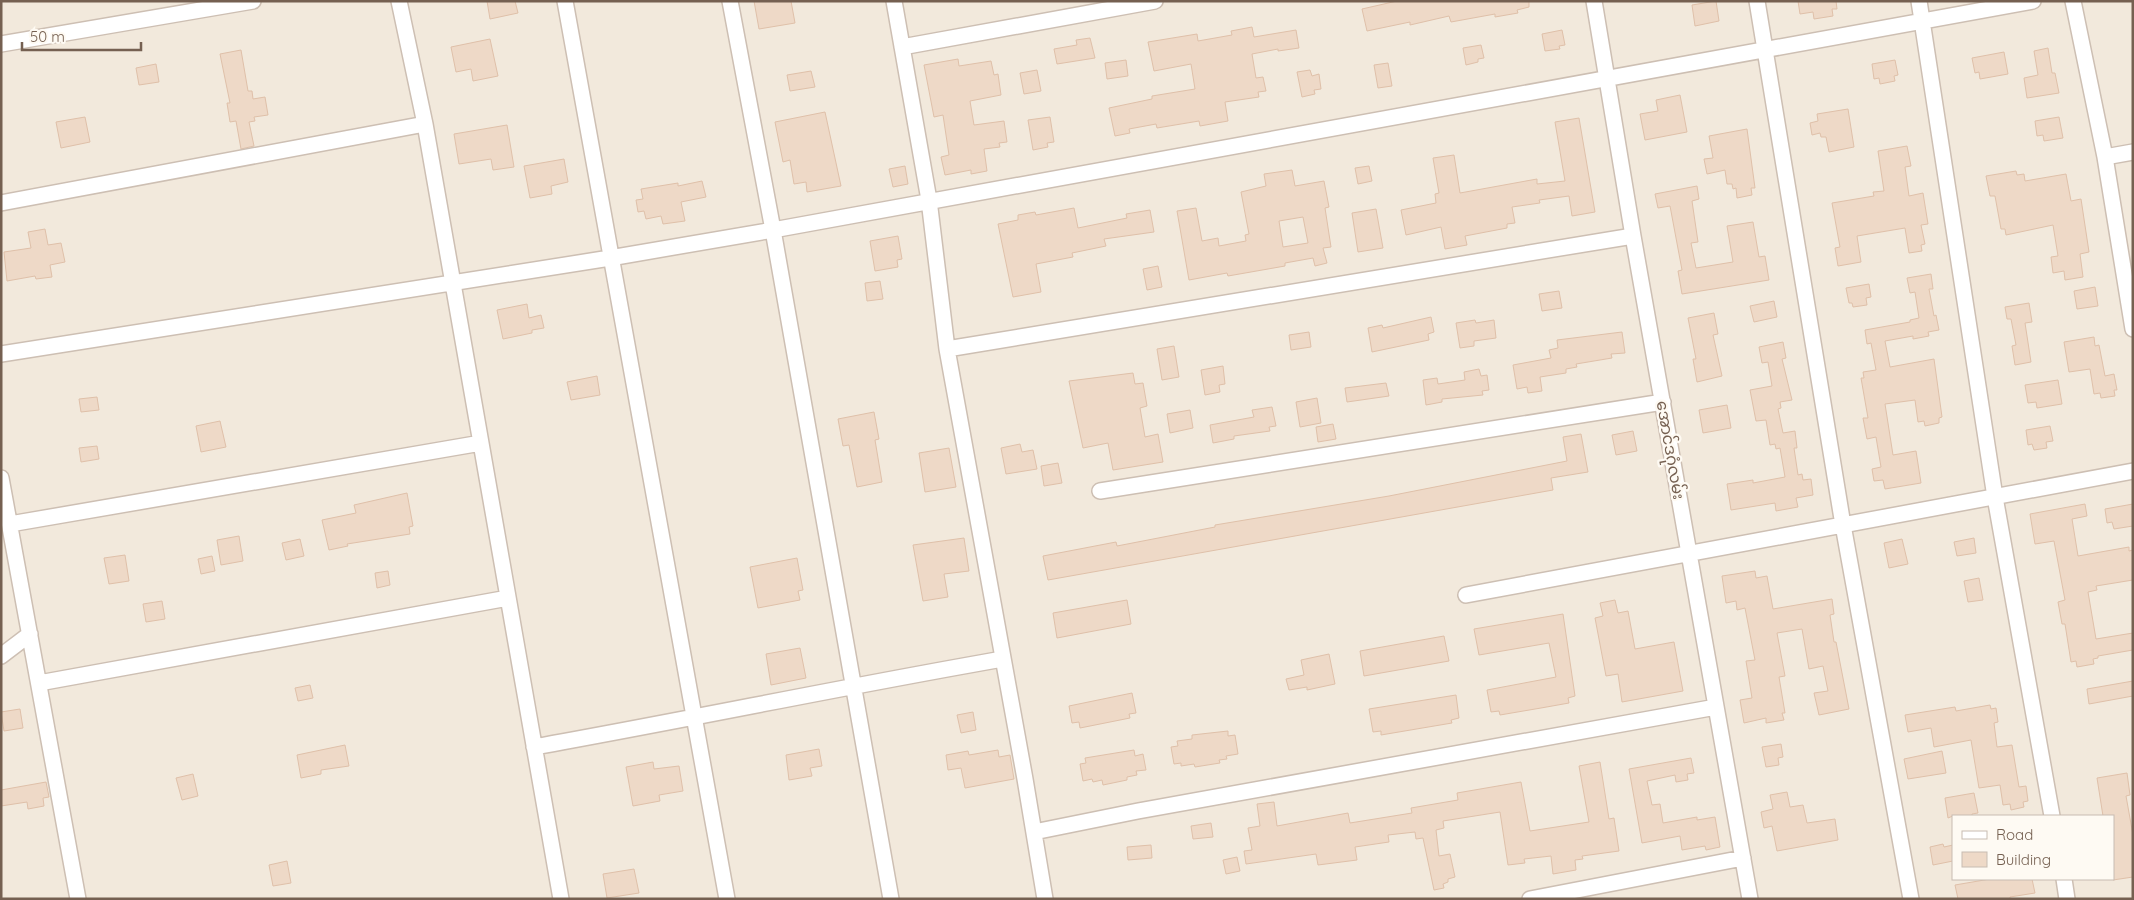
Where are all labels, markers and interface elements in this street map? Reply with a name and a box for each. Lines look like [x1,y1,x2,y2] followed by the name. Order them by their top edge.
[22,20,141,52] scale bar
[30,27,65,46] text: 50 m
[1648,399,1691,502] street label: အောင်ဒဂုံလမ်း
[1952,815,2114,880] legend
[1996,825,2033,844] text: Road
[1996,850,2051,869] text: Building

